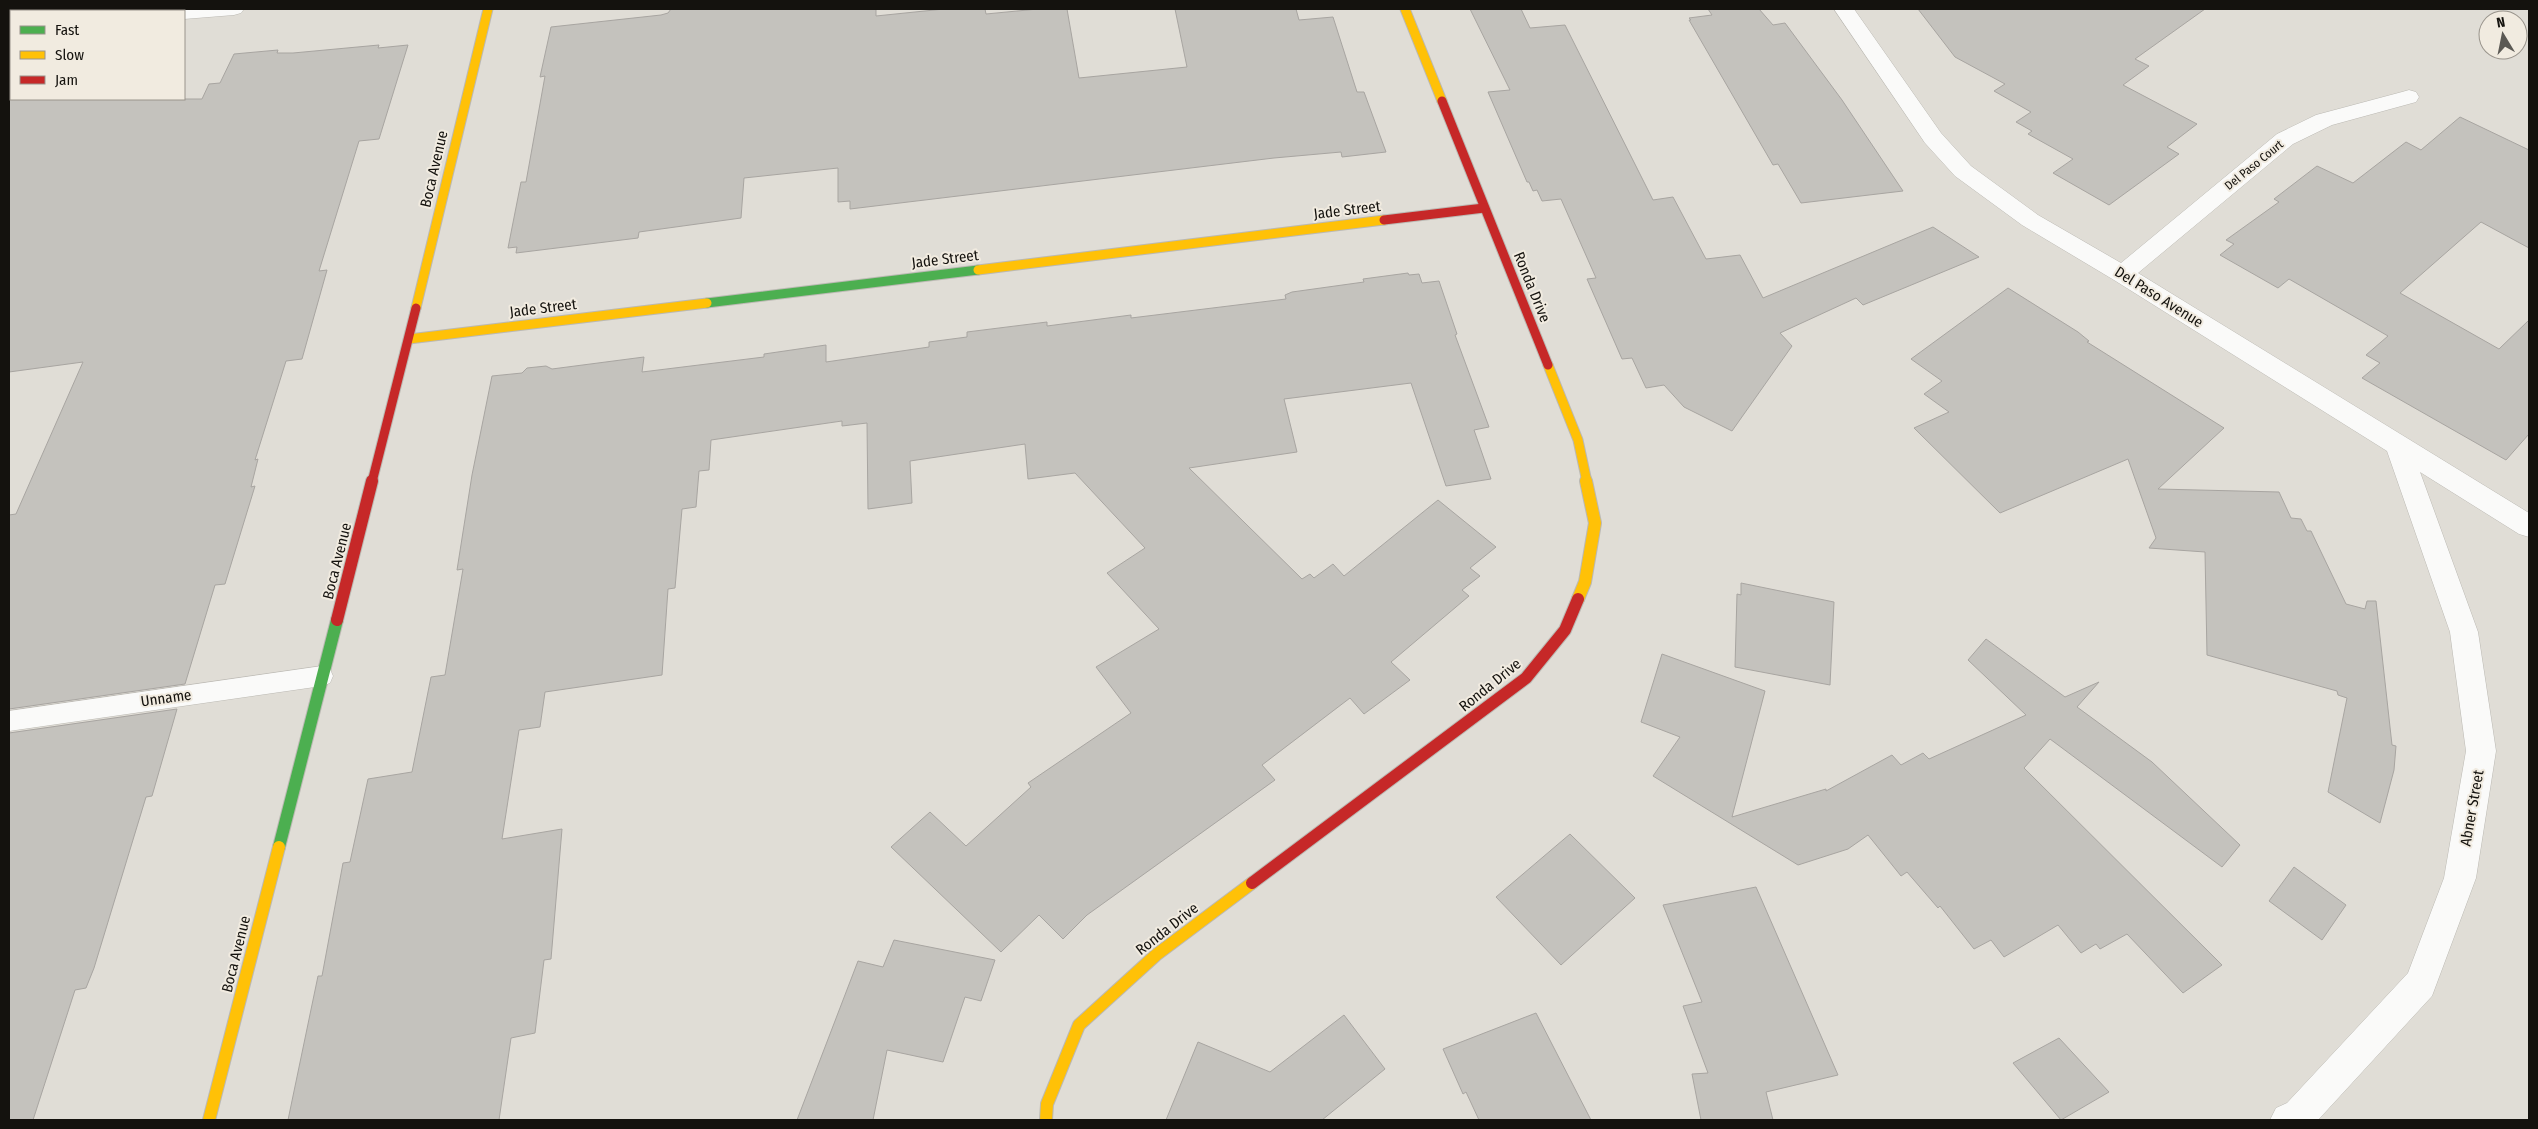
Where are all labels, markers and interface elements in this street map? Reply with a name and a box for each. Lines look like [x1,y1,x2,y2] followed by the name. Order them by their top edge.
[10,10,185,100] legend
[2478,10,2528,60] north arrow
[2495,14,2506,32] text: N
[55,21,79,39] text: Fast
[55,46,84,64] text: Slow
[55,71,78,89] text: Jam
[416,129,452,209] street label: Boca Avenue
[2222,137,2286,193] street label: Del Paso Court
[1312,197,1382,223] street label: Jade Street
[910,246,980,272] street label: Jade Street
[1510,249,1554,325] street label: Ronda Drive
[2111,263,2207,331] street label: Del Paso Avenue
[508,295,578,321] street label: Jade Street
[319,521,355,601] street label: Boca Avenue
[1455,655,1525,715] street label: Ronda Drive
[140,686,192,710] street label: Unname
[2456,769,2488,847] street label: Abner Street
[1132,899,1202,959] street label: Ronda Drive
[218,914,254,994] street label: Boca Avenue

